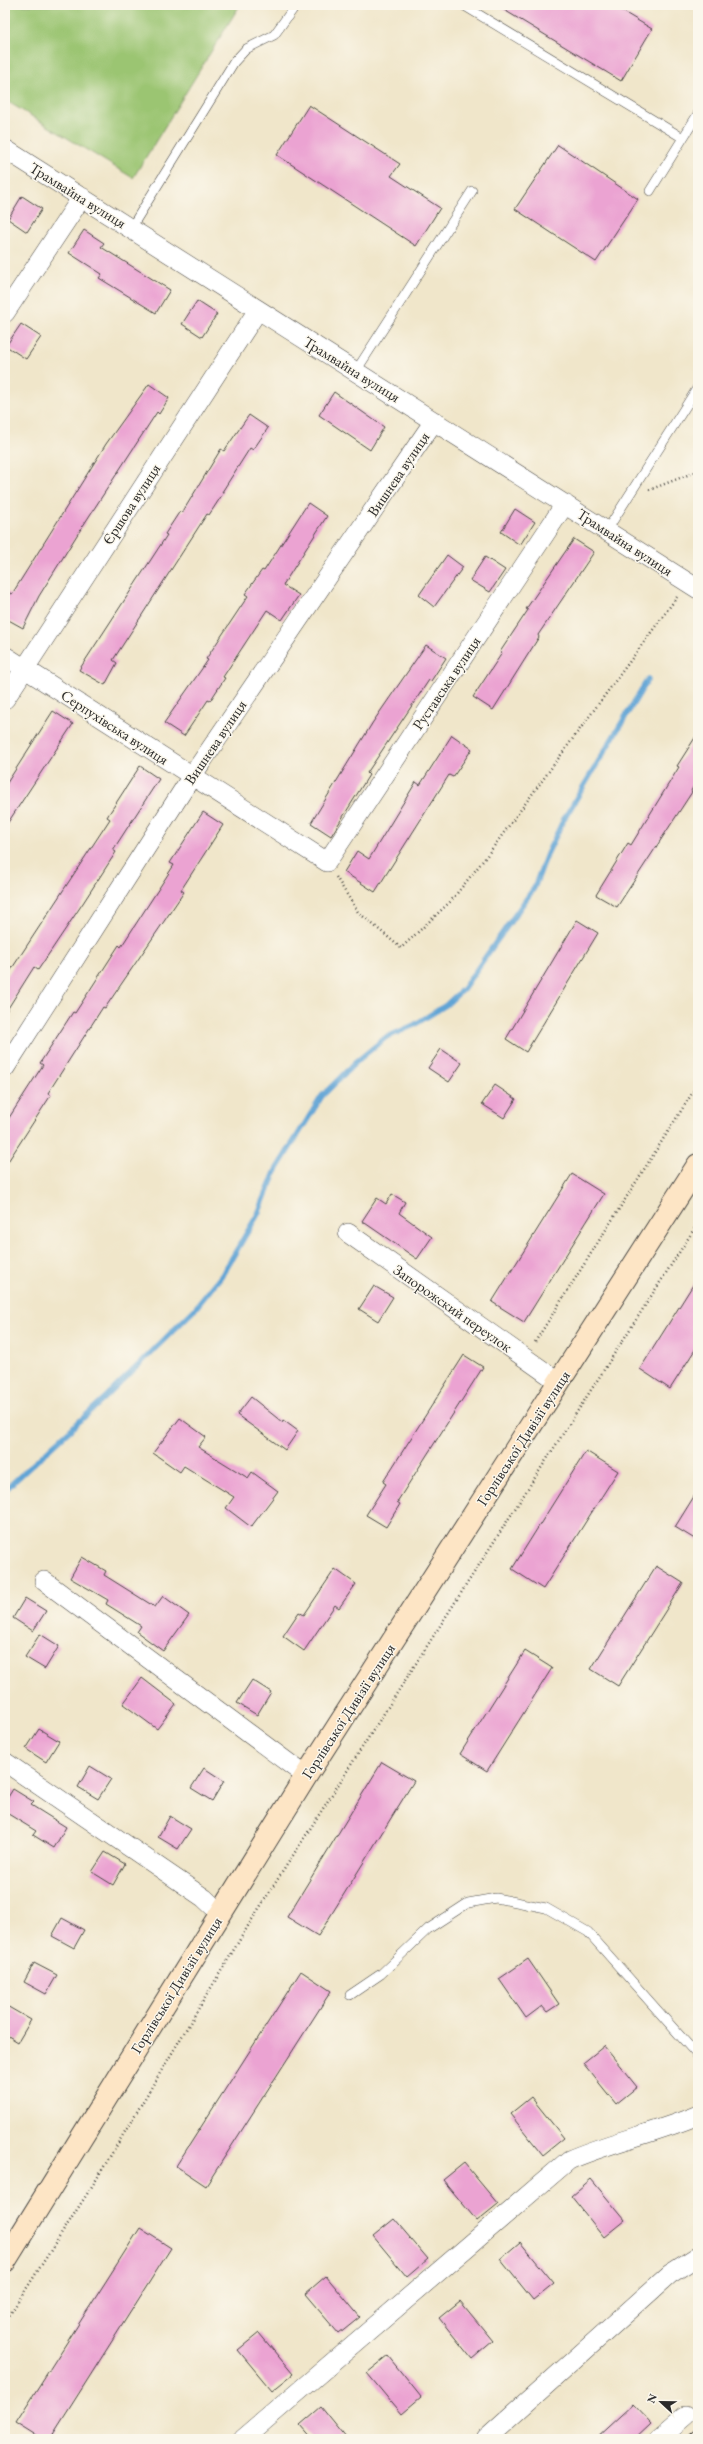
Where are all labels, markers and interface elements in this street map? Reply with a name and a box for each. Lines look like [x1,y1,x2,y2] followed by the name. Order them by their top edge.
[26,158,130,232] street label: Трамвайна вулиця
[300,332,404,406] street label: Трамвайна вулиця
[363,428,433,520] street label: Вишнева вулиця
[98,460,164,548] street label: Єршова вулиця
[574,504,677,580] street label: Трамвайна вулиця
[408,632,484,733] street label: Руставська вулиця
[58,685,173,769] street label: Серпухівська вулиця
[180,696,250,788] street label: Вишнева вулиця
[390,1260,516,1356] street label: Запорожский переулок
[472,1366,574,1509] street label: Горлівської Дивізії вулиця
[297,1639,399,1782] street label: Горлівської Дивізії вулиця
[126,1913,226,2057] street label: Горлівської Дивізії вулиця
[641,2382,681,2422] north arrow
[644,2391,660,2405] text: N

